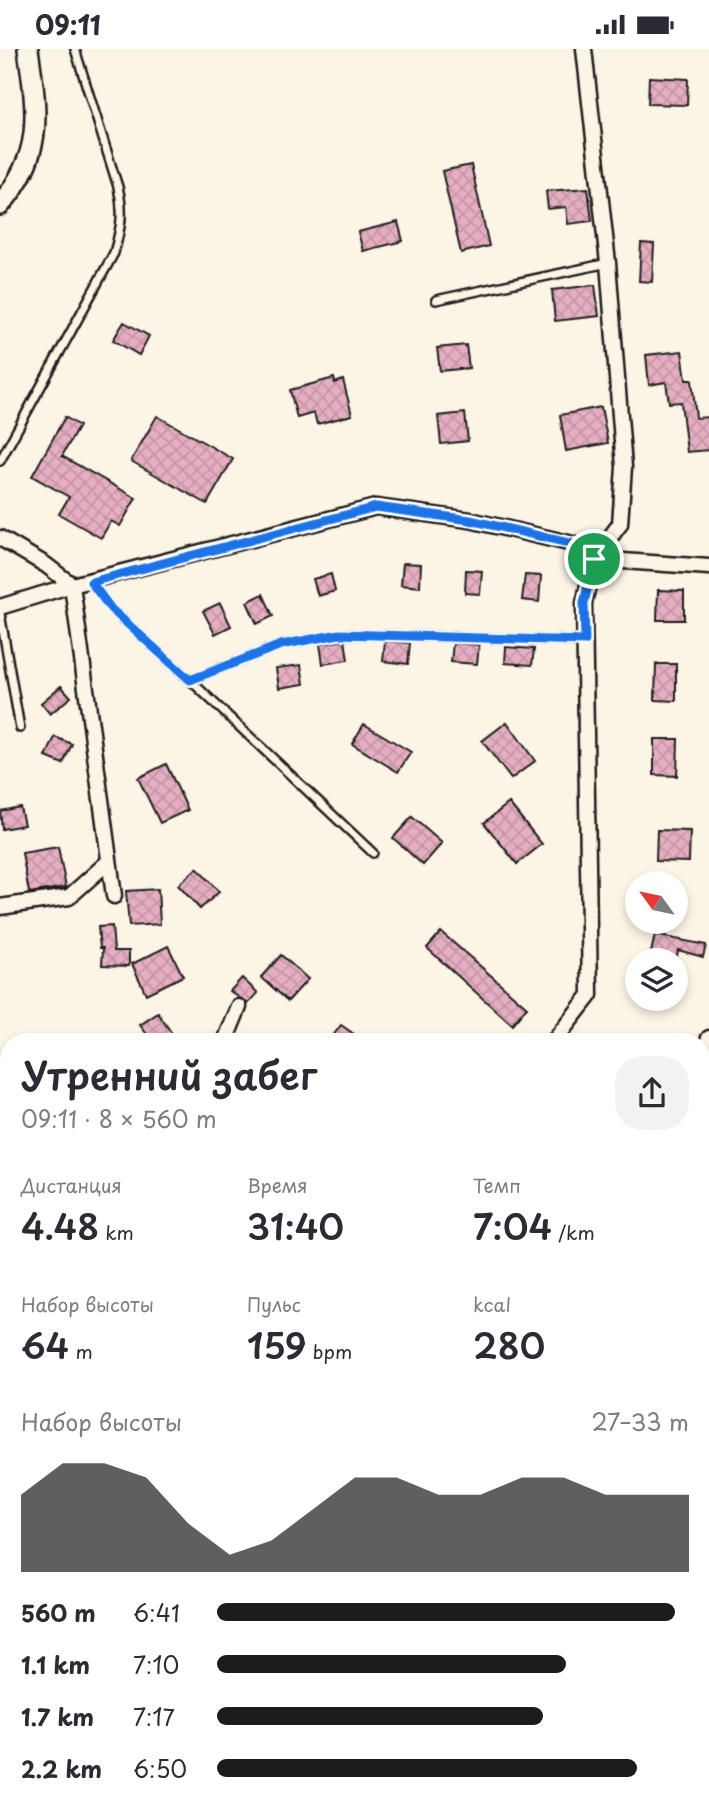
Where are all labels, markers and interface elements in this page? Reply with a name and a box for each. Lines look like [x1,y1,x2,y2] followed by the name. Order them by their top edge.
[35,5,101,44] text: 09:11
[564,529,624,589] pin
[575,540,613,578] icon: arrive
[625,871,688,935] north arrow
[625,871,688,1011] map controls
[625,948,688,1011] button: layers
[21,1046,317,1103] text: Утренний забег
[615,1056,689,1130] button: share
[21,1101,217,1136] text: 09:11 · 8 × 560 m
[21,1171,122,1199] text: Дистанция
[247,1171,308,1199] text: Время
[473,1171,521,1199] text: Темп
[21,1199,99,1252] text: 4.48
[247,1199,344,1252] text: 31:40
[473,1199,552,1252] text: 7:04
[99,1218,134,1246] text: km
[552,1218,595,1246] text: /km
[21,1290,154,1318] text: Набор высоты
[247,1290,301,1318] text: Пульс
[473,1290,511,1318] text: kcal
[21,1318,69,1371] text: 64
[247,1318,307,1371] text: 159
[473,1318,545,1371] text: 280
[69,1337,93,1365] text: m
[307,1337,352,1365] text: bpm
[21,1404,182,1439] text: Набор высоты
[592,1404,689,1439] text: 27–33 m
[21,1595,96,1630] text: 560 m
[133,1595,180,1630] text: 6:41
[21,1647,90,1682] text: 1.1 km
[133,1647,179,1682] text: 7:10
[21,1699,94,1734] text: 1.7 km
[133,1699,175,1734] text: 7:17
[21,1751,102,1786] text: 2.2 km
[133,1751,187,1786] text: 6:50

